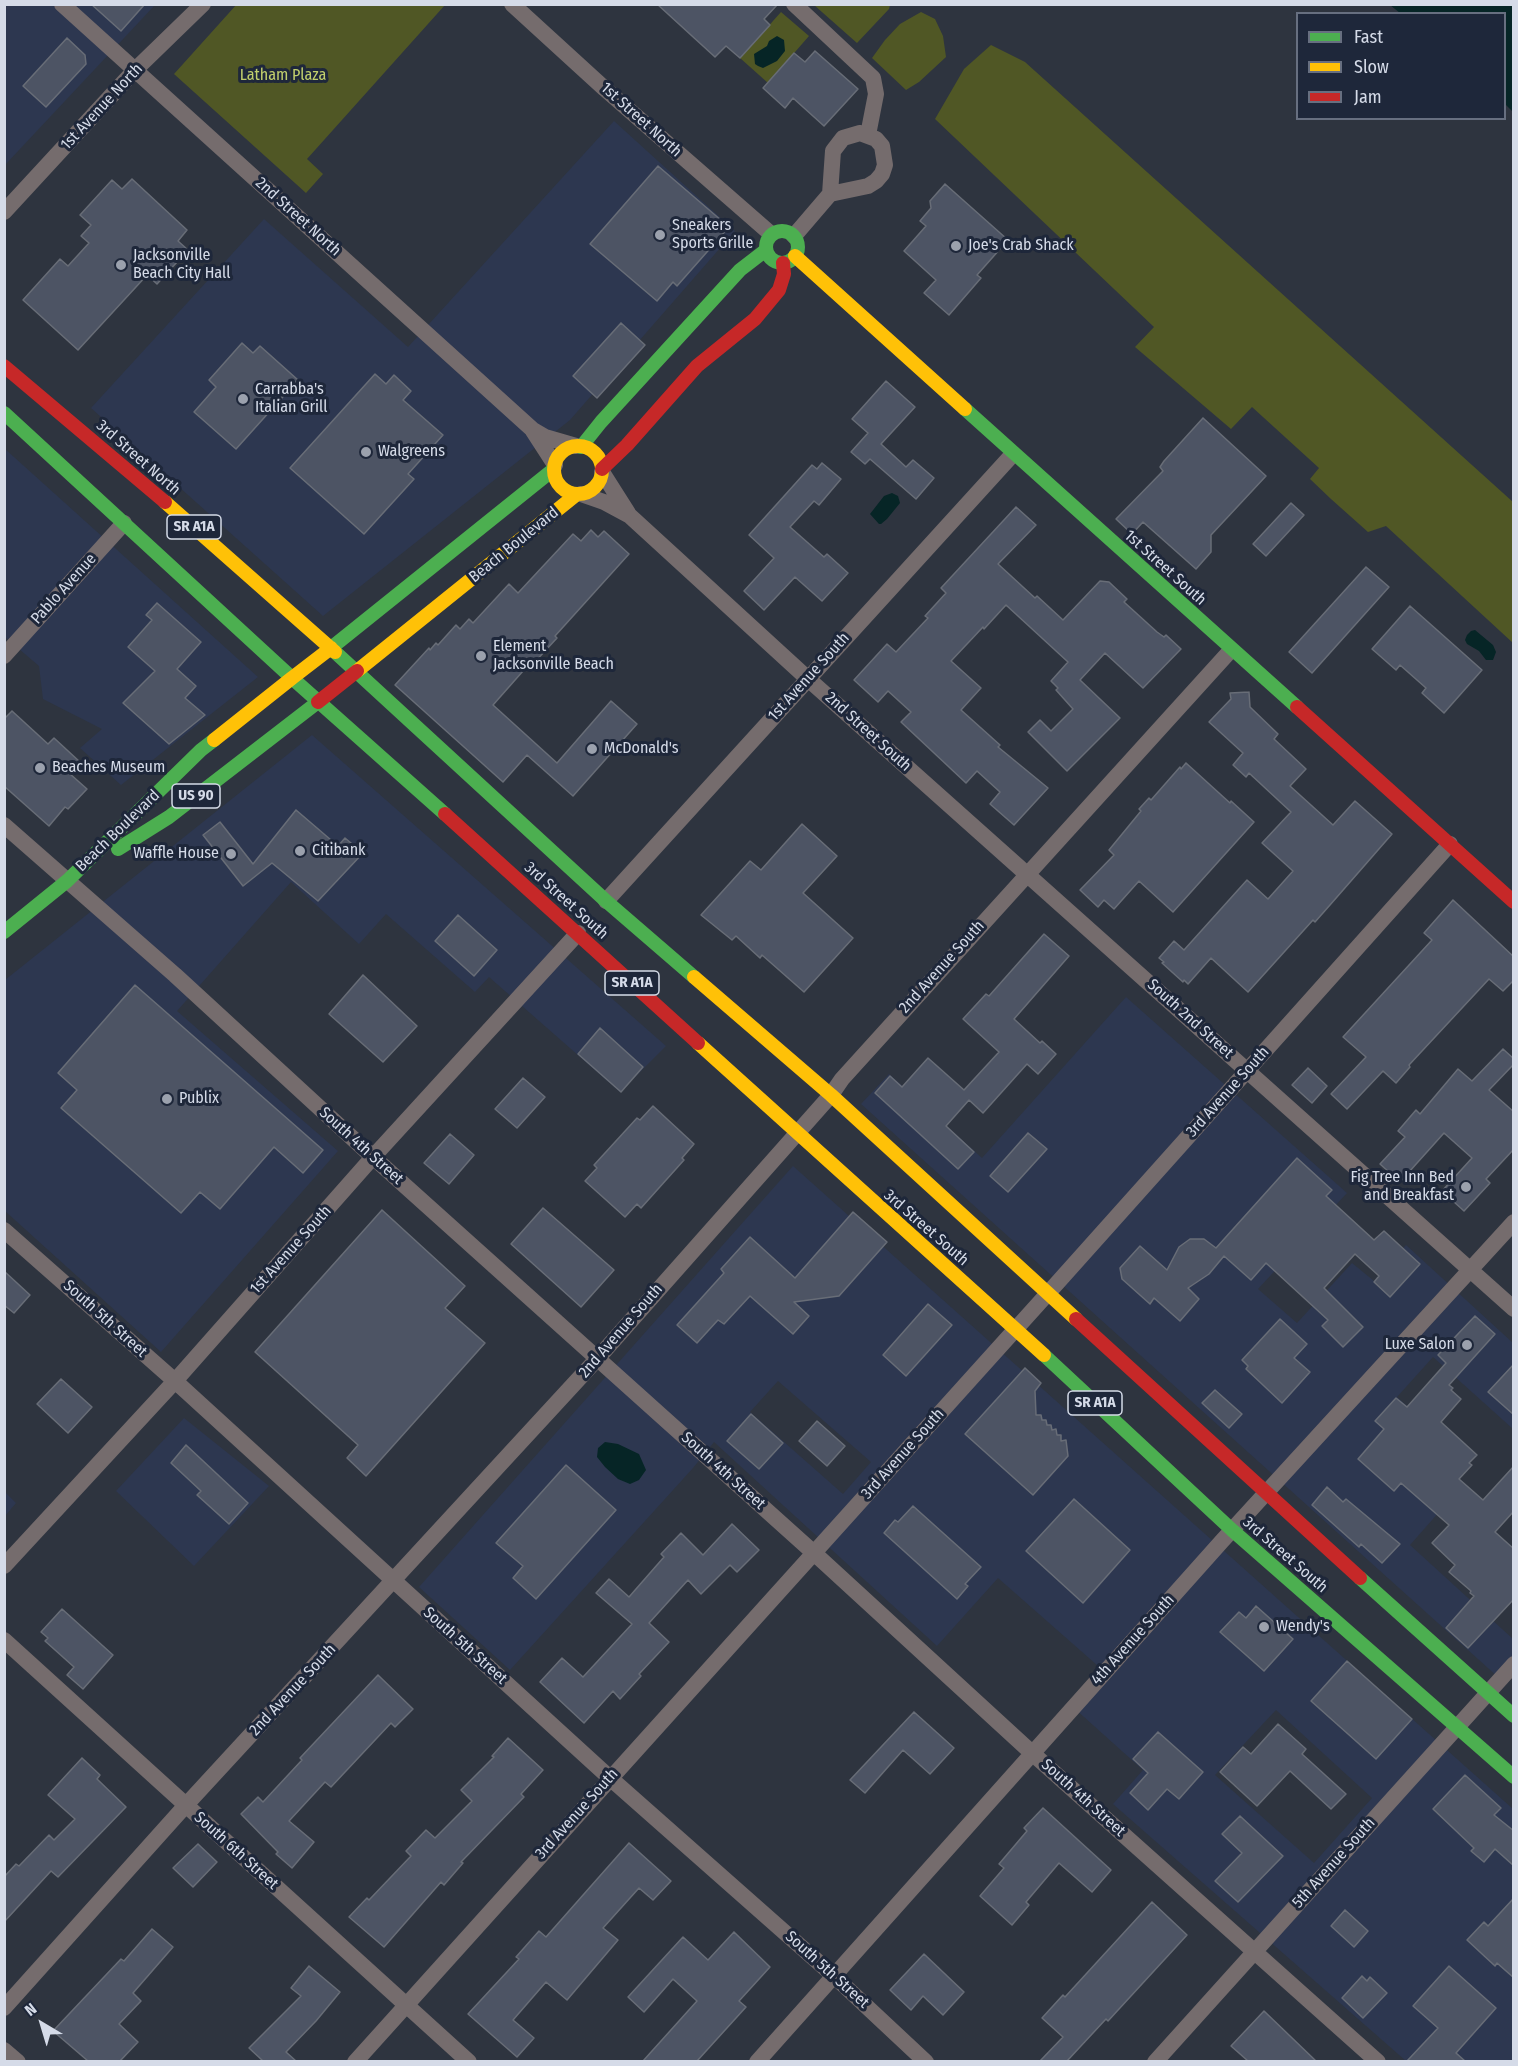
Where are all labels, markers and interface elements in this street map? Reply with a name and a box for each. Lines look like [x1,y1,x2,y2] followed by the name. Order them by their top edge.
[1296,12,1506,120] legend
[1354,26,1383,48] text: Fast
[1354,56,1389,78] text: Slow
[57,60,147,154] street label: 1st Avenue North
[240,66,326,86] park label: Latham Plaza
[596,79,686,161] street label: 1st Street North
[1354,86,1382,108] text: Jam
[251,174,345,260] street label: 2nd Street North
[672,216,753,254] place label: Sneakers Sports Grille
[653,228,667,242] marker: Sneakers Sports Grille
[968,236,1074,256] place label: Joe's Crab Shack
[949,239,963,253] marker: Joe's Crab Shack
[133,246,230,284] place label: Jacksonville Beach City Hall
[114,258,128,272] marker: Jacksonville Beach City Hall
[255,380,328,418] place label: Carrabba's Italian Grill
[236,392,250,406] marker: Carrabba's Italian Grill
[92,416,184,500] street label: 3rd Street North
[378,442,445,462] place label: Walgreens
[359,445,373,459] marker: Walgreens
[465,503,563,587] street label: Beach Boulevard
[167,515,221,539] road number: SR A1A
[1120,526,1210,610] street label: 1st Street South
[27,550,101,628] street label: Pablo Avenue
[764,629,854,725] street label: 1st Avenue South
[493,637,614,675] place label: Element Jacksonville Beach
[474,649,488,663] marker: Element Jacksonville Beach
[821,688,915,776] street label: 2nd Street South
[604,739,679,759] place label: McDonald's
[585,742,599,756] marker: McDonald's
[52,758,165,778] place label: Beaches Museum
[33,761,47,775] marker: Beaches Museum
[172,784,220,808] road number: US 90
[72,786,164,876] street label: Beach Boulevard
[312,841,366,861] place label: Citibank
[133,844,219,864] place label: Waffle House
[293,844,307,858] marker: Citibank
[224,847,238,861] marker: Waffle House
[520,858,612,944] street label: 3rd Street South
[895,917,989,1017] street label: 2nd Avenue South
[605,971,659,995] road number: SR A1A
[1143,975,1237,1063] street label: South 2nd Street
[1182,1043,1274,1141] street label: 3rd Avenue South
[179,1089,219,1109] place label: Publix
[160,1092,174,1106] marker: Publix
[315,1103,407,1189] street label: South 4th Street
[1351,1168,1454,1206] place label: Fig Tree Inn Bed and Breakfast
[1459,1180,1473,1194] marker: Fig Tree Inn Bed and Breakfast
[880,1186,972,1270] street label: 3rd Street South
[246,1202,336,1298] street label: 1st Avenue South
[59,1276,151,1362] street label: South 5th Street
[575,1280,667,1382] street label: 2nd Avenue South
[1385,1335,1455,1355] place label: Luxe Salon
[1460,1338,1474,1352] marker: Luxe Salon
[1068,1391,1122,1415] road number: SR A1A
[857,1405,949,1503] street label: 3rd Avenue South
[677,1428,769,1514] street label: South 4th Street
[1239,1513,1331,1597] street label: 3rd Street South
[1087,1591,1179,1689] street label: 4th Avenue South
[419,1603,511,1689] street label: South 5th Street
[1276,1617,1330,1637] place label: Wendy's
[1257,1620,1271,1634] marker: Wendy's
[246,1640,340,1740] street label: 2nd Avenue South
[1037,1755,1129,1841] street label: South 4th Street
[531,1765,623,1863] street label: 3rd Avenue South
[190,1808,282,1894] street label: South 6th Street
[1288,1814,1380,1912] street label: 5th Avenue South
[781,1927,873,2013] street label: South 5th Street
[12,1994,72,2054] north arrow
[21,1999,40,2020] text: N

